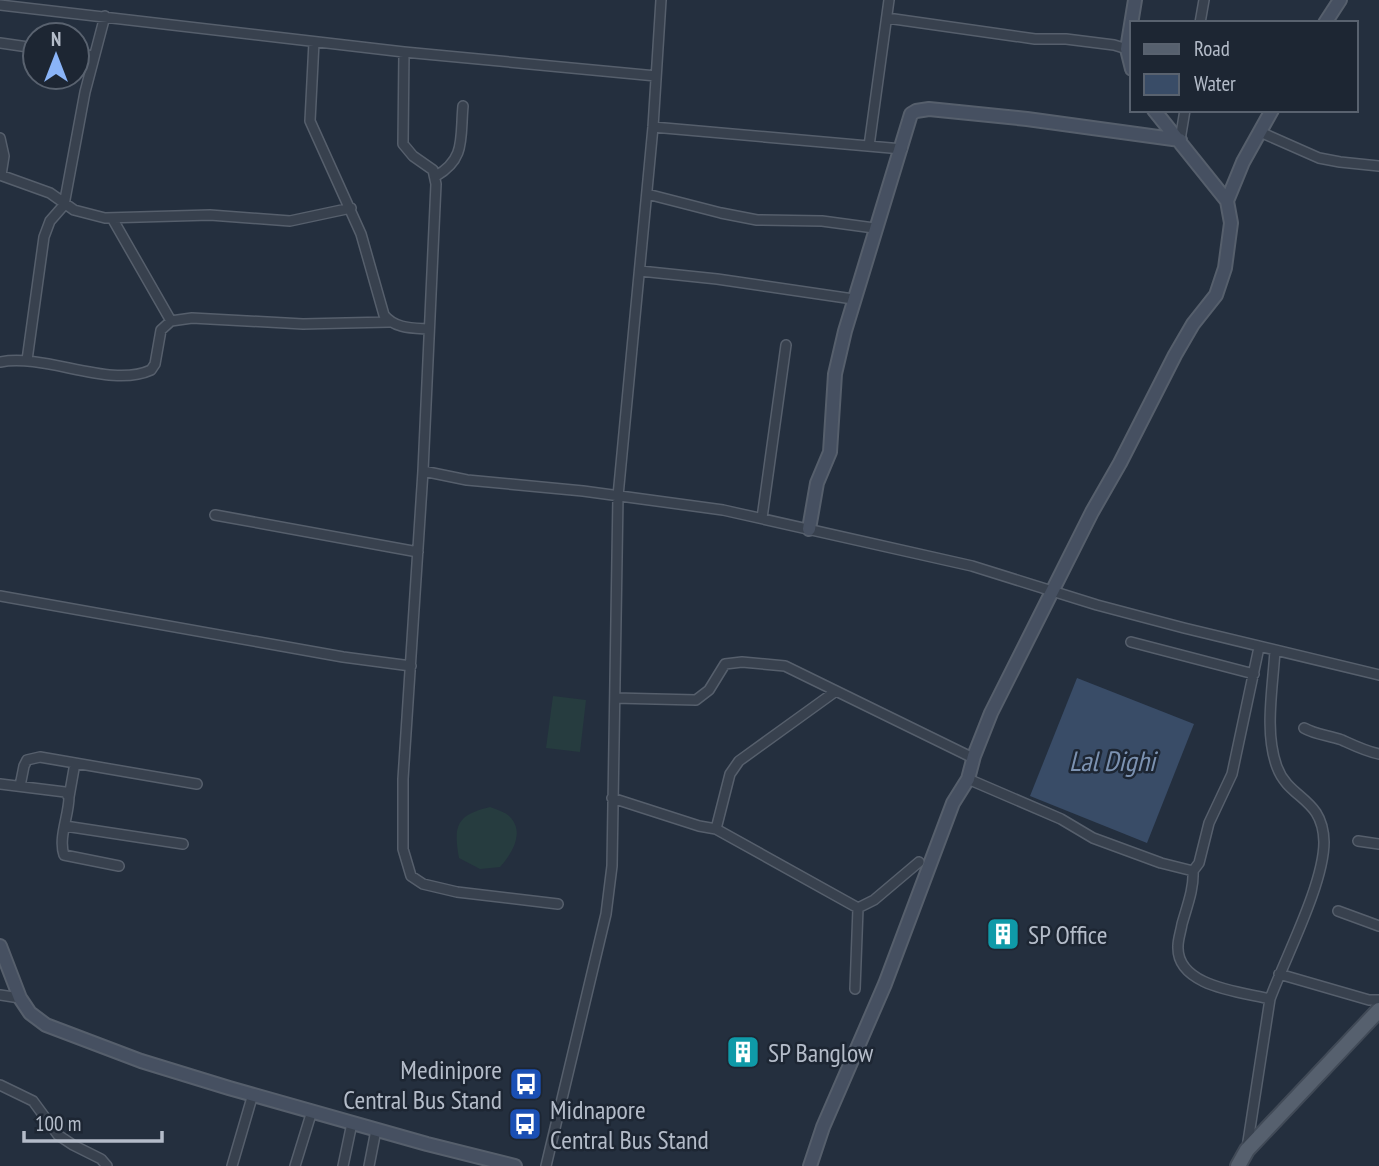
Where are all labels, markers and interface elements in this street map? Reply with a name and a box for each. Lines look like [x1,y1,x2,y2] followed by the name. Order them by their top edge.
[21,21,91,91] north arrow
[1130,21,1358,112] legend
[51,27,61,51] text: N
[1194,35,1230,62] text: Road
[1194,70,1236,97] text: Water
[1069,742,1159,779] water label: Lal Dighi
[984,915,1022,953] building icon: SP Office
[1028,918,1107,951] place label: SP Office
[724,1033,762,1071] building icon: SP Banglow
[768,1036,874,1069] place label: SP Banglow
[343,1053,502,1116] place label: Medinipore Central Bus Stand
[507,1065,545,1103] bus stop icon: Medinipore Central Bus Stand
[550,1093,709,1156] place label: Midnapore Central Bus Stand
[24,1100,163,1144] scale bar
[506,1105,544,1143] bus stop icon: Midnapore Central Bus Stand
[35,1110,81,1137] text: 100 m

